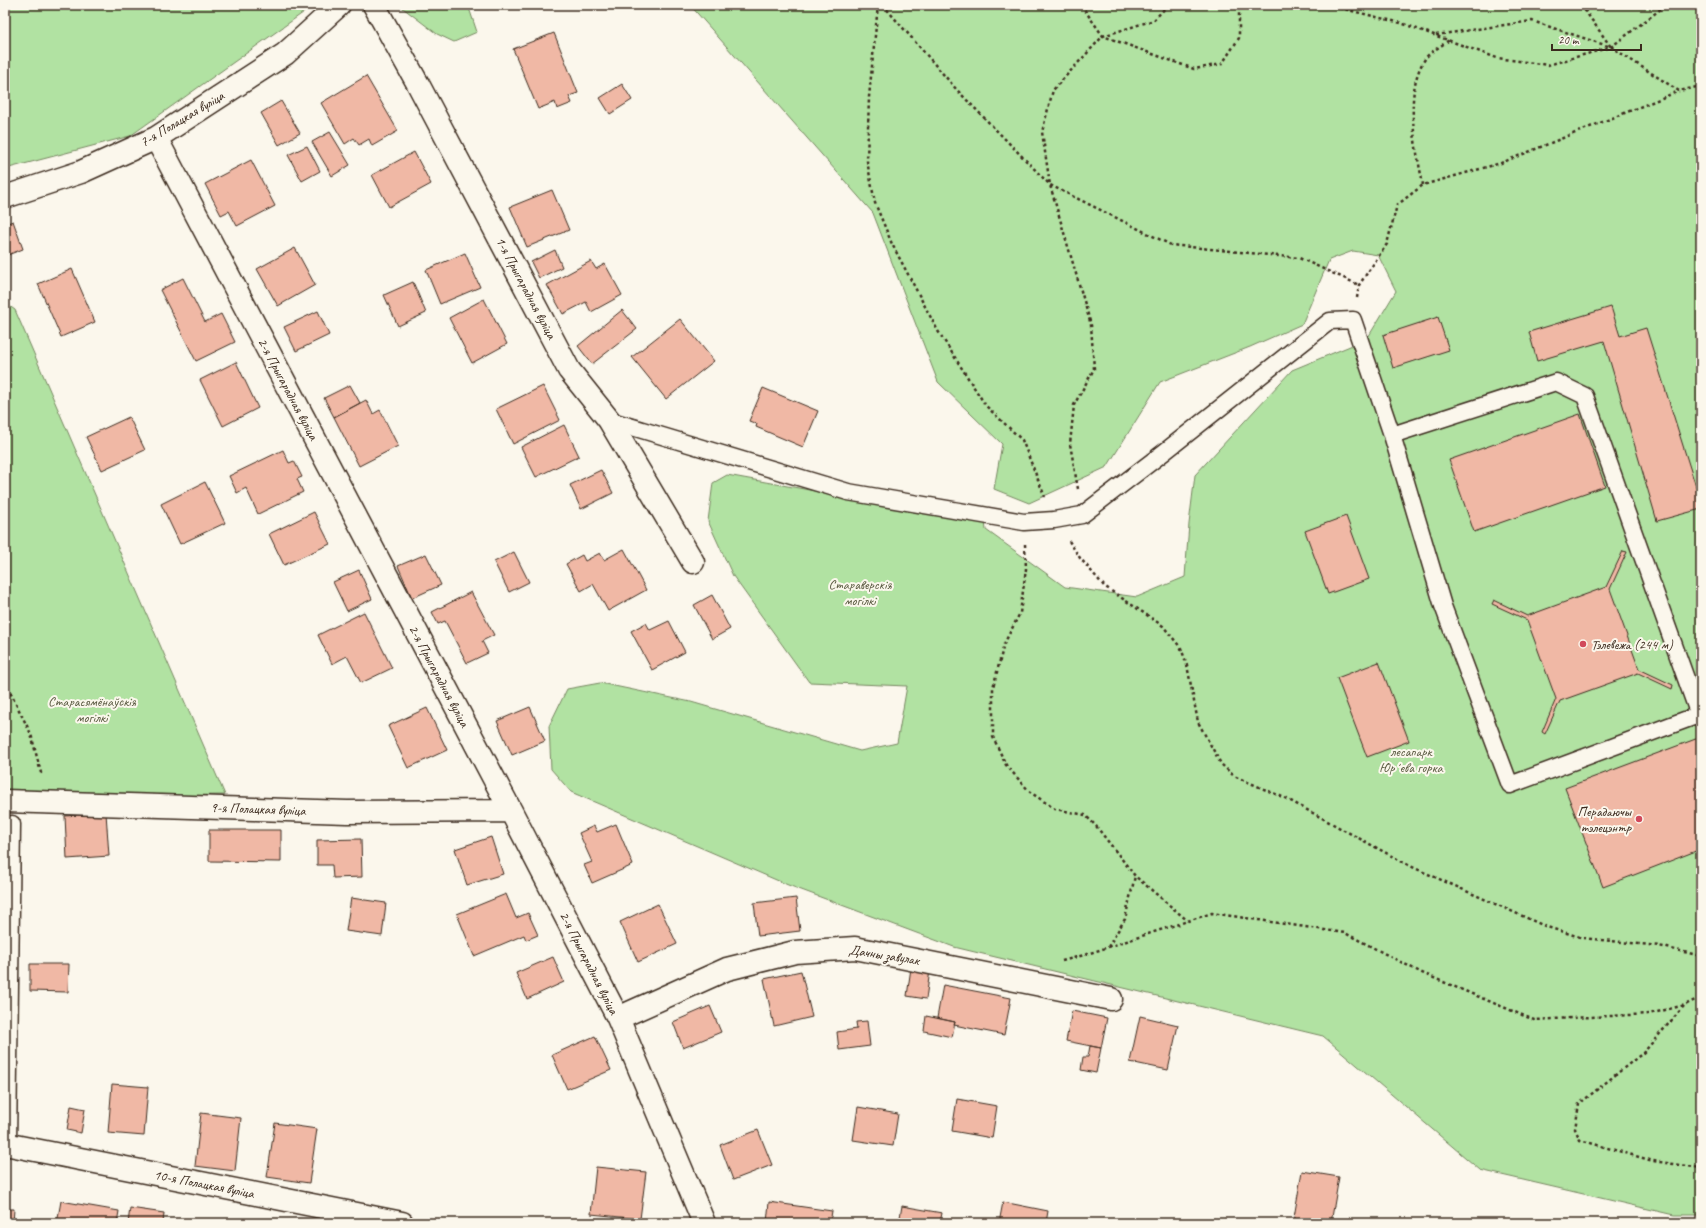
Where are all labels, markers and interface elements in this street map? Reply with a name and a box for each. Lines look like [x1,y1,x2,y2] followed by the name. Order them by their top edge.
[1552,26,1641,52] scale bar
[1558,32,1580,48] text: 20 m
[137,87,228,151] street label: 7-я Полацкая вуліца
[492,234,561,343] street label: 1-я Прыгарадная вуліца
[254,335,323,444] street label: 2-я Прыгарадная вуліца
[828,576,892,609] park label: Стараверскія могілкі
[405,622,474,731] street label: 2-я Прыгарадная вуліца
[1591,636,1674,653] place label: Тэлевежа (244 м)
[1578,639,1588,649] marker: Тэлевежа (244 м)
[48,693,137,726] park label: Старасямёнаўскія могілкі
[1379,743,1444,776] park label: лесапарк Юрʼева горка
[210,799,307,819] street label: 9-я Полацкая вуліца
[1578,803,1633,836] place label: Перадаючы тэлецэнтр
[1634,814,1644,824] marker: Перадаючы тэлецэнтр
[556,909,623,1018] street label: 2-я Прыгарадная вуліца
[848,941,922,969] street label: Дачны завулак
[153,1166,256,1202] street label: 10-я Полацкая вуліца

